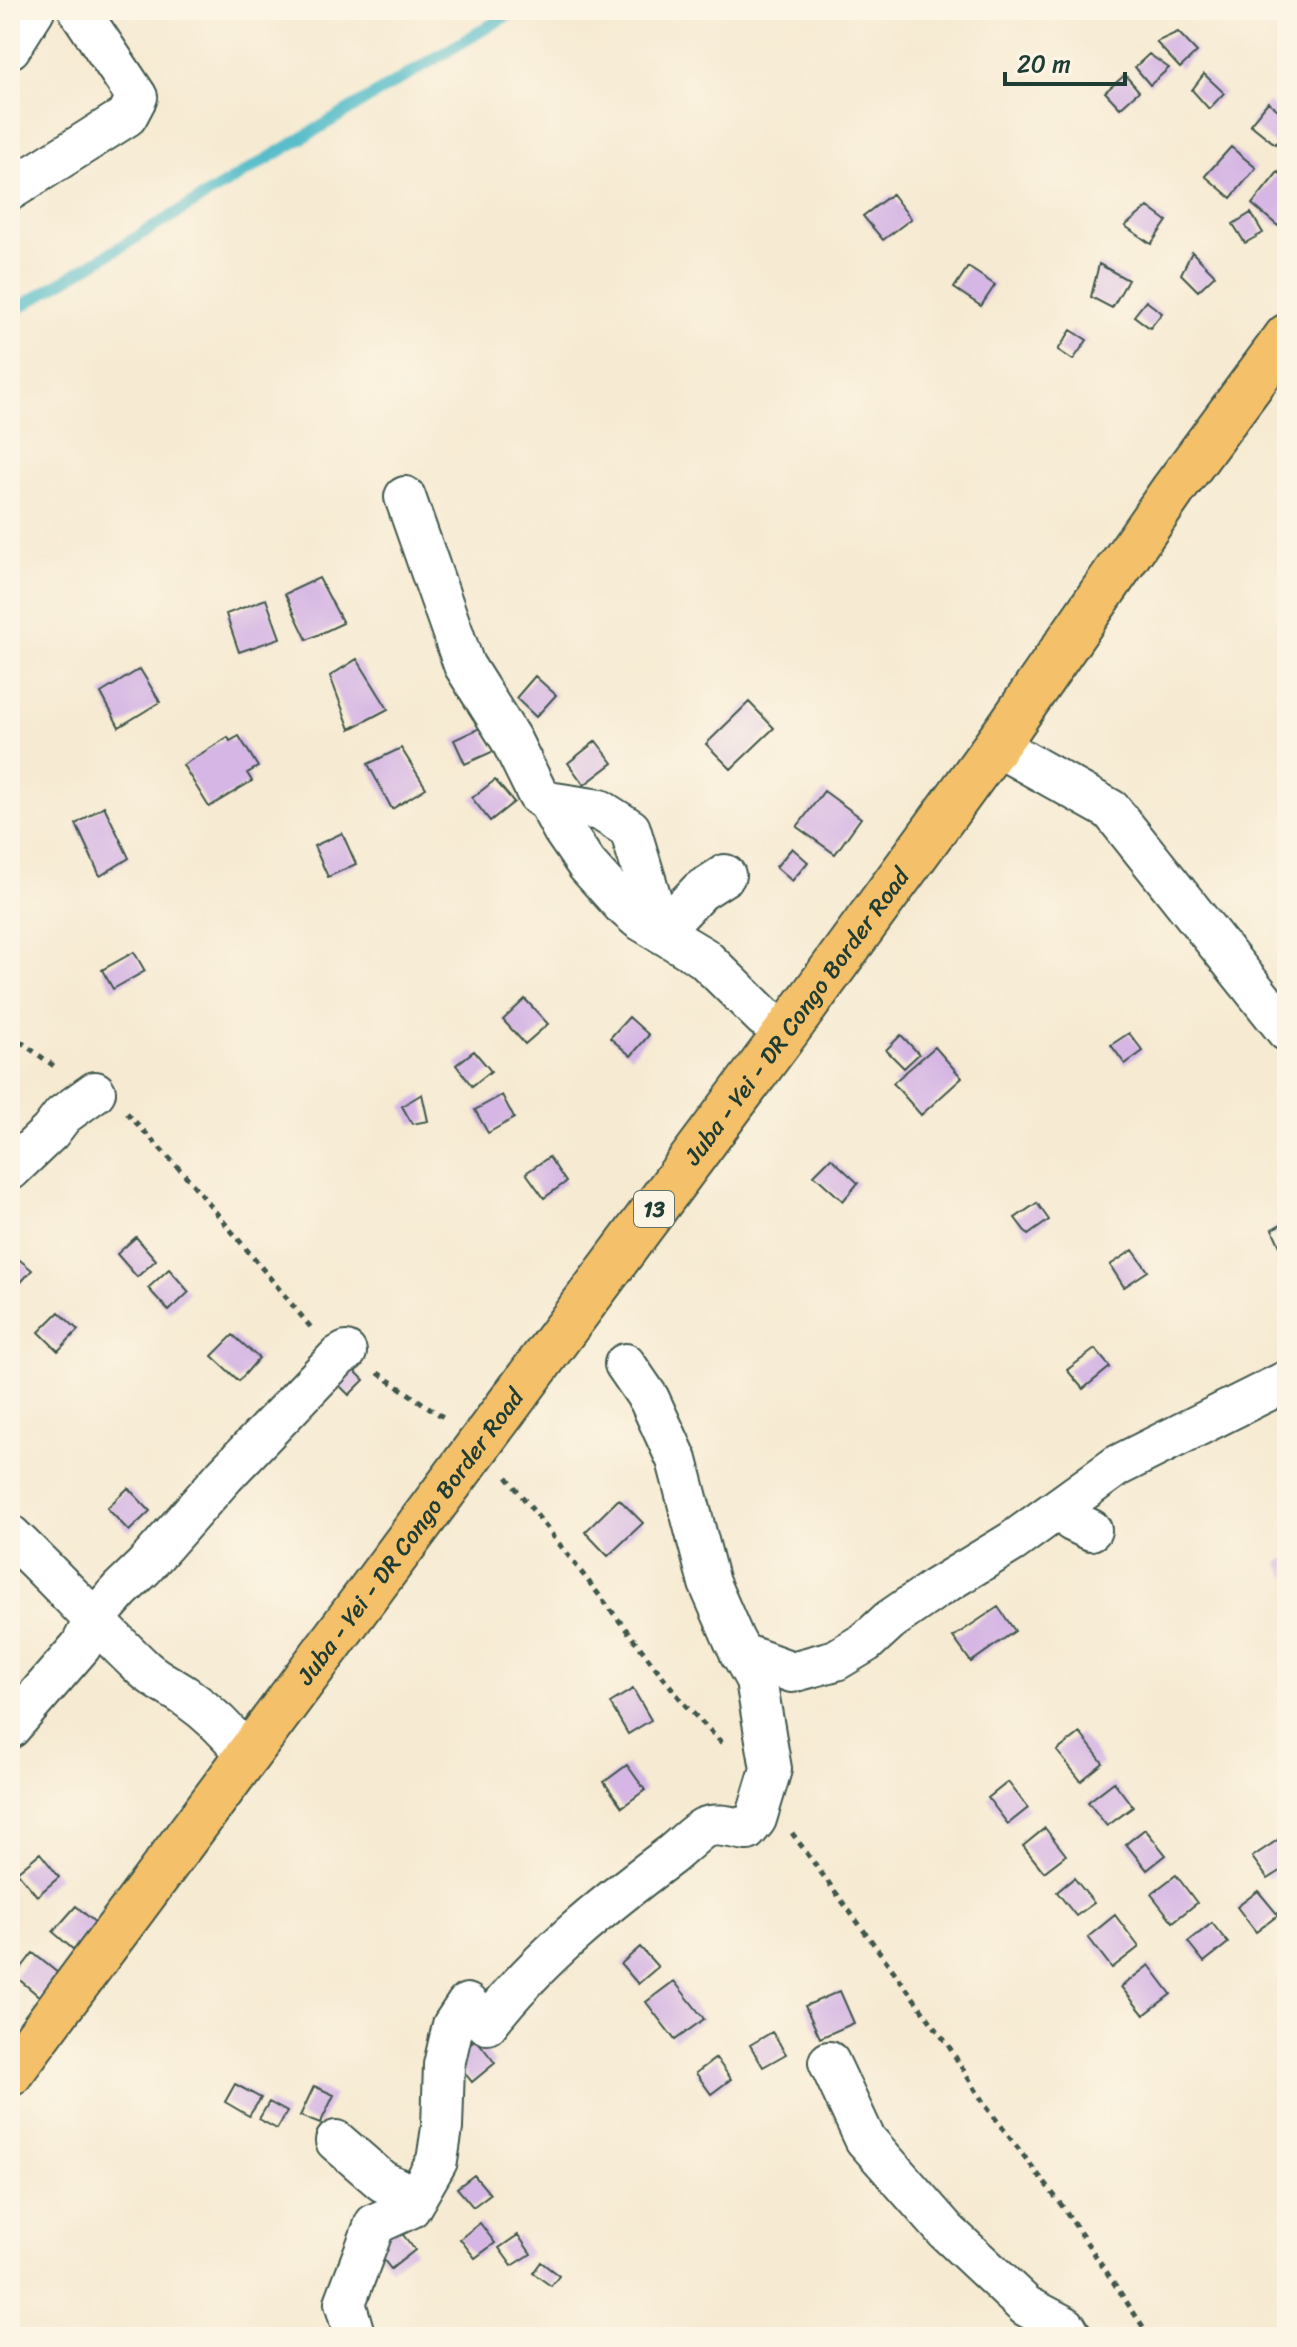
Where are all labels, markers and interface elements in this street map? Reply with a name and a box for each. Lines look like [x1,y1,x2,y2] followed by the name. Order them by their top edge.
[1005,36,1125,86] scale bar
[1017,43,1071,85] text: 20 m
[672,858,921,1175] street label: Juba - Yei - DR Congo Border Road
[634,1191,674,1227] road number: 13
[285,1378,536,1695] street label: Juba - Yei - DR Congo Border Road

